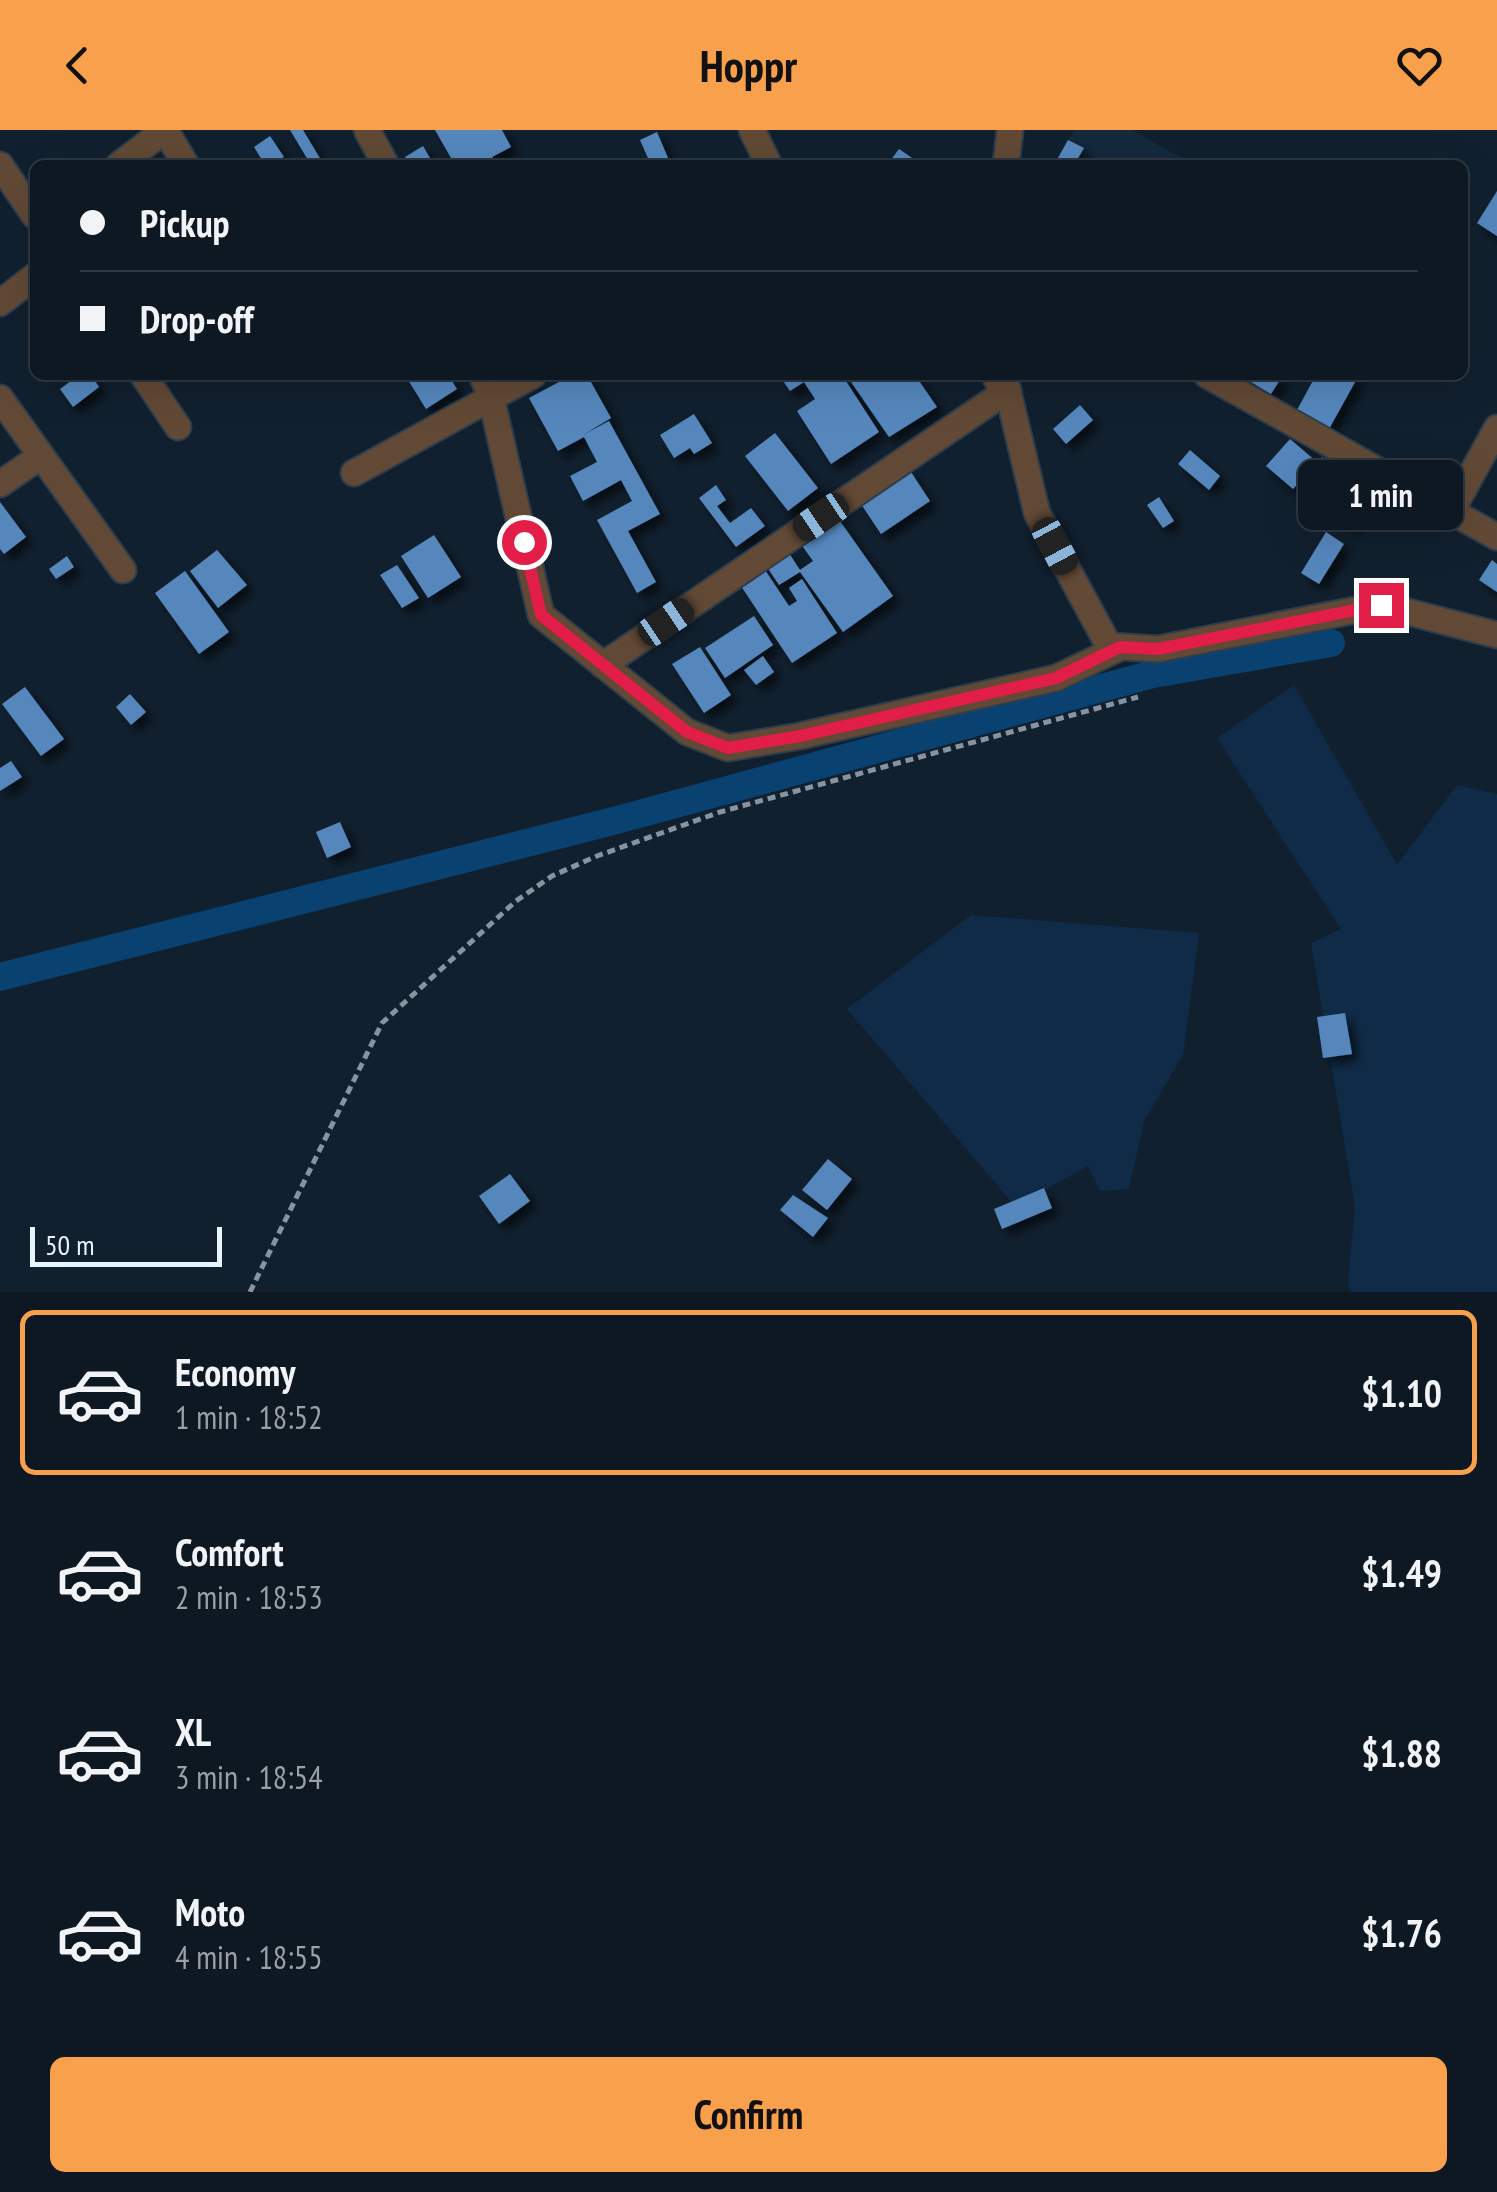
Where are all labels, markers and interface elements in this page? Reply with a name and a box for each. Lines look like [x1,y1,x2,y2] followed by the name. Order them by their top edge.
[700,36,797,94] text: Hoppr
[50,38,105,93] icon: back
[1392,38,1447,93] icon: heart
[140,198,230,247] text: Pickup
[140,294,254,343] text: Drop-off
[1298,460,1464,530] callout: 1 min
[1348,474,1413,516] text: 1 min
[788,488,854,546] car
[1028,512,1082,580] car
[502,520,547,565] route start
[1359,583,1404,628] route end
[633,593,699,651] car
[30,1222,222,1266] scale bar
[45,1226,94,1263] text: 50 m
[175,1347,295,1396] text: Economy
[55,1348,145,1438] icon: car
[1361,1368,1442,1417] text: $1.10
[175,1396,323,1438] text: 1 min · 18:52
[175,1527,284,1576] text: Comfort
[55,1528,145,1618] icon: car
[1361,1548,1442,1597] text: $1.49
[175,1576,323,1618] text: 2 min · 18:53
[175,1707,211,1756] text: XL
[55,1708,145,1798] icon: car
[1361,1728,1442,1777] text: $1.88
[175,1756,323,1798] text: 3 min · 18:54
[175,1887,245,1936] text: Moto
[55,1888,145,1978] icon: car
[1361,1908,1442,1957] text: $1.76
[175,1936,323,1978] text: 4 min · 18:55
[50,2057,1447,2172] button: Confirm

